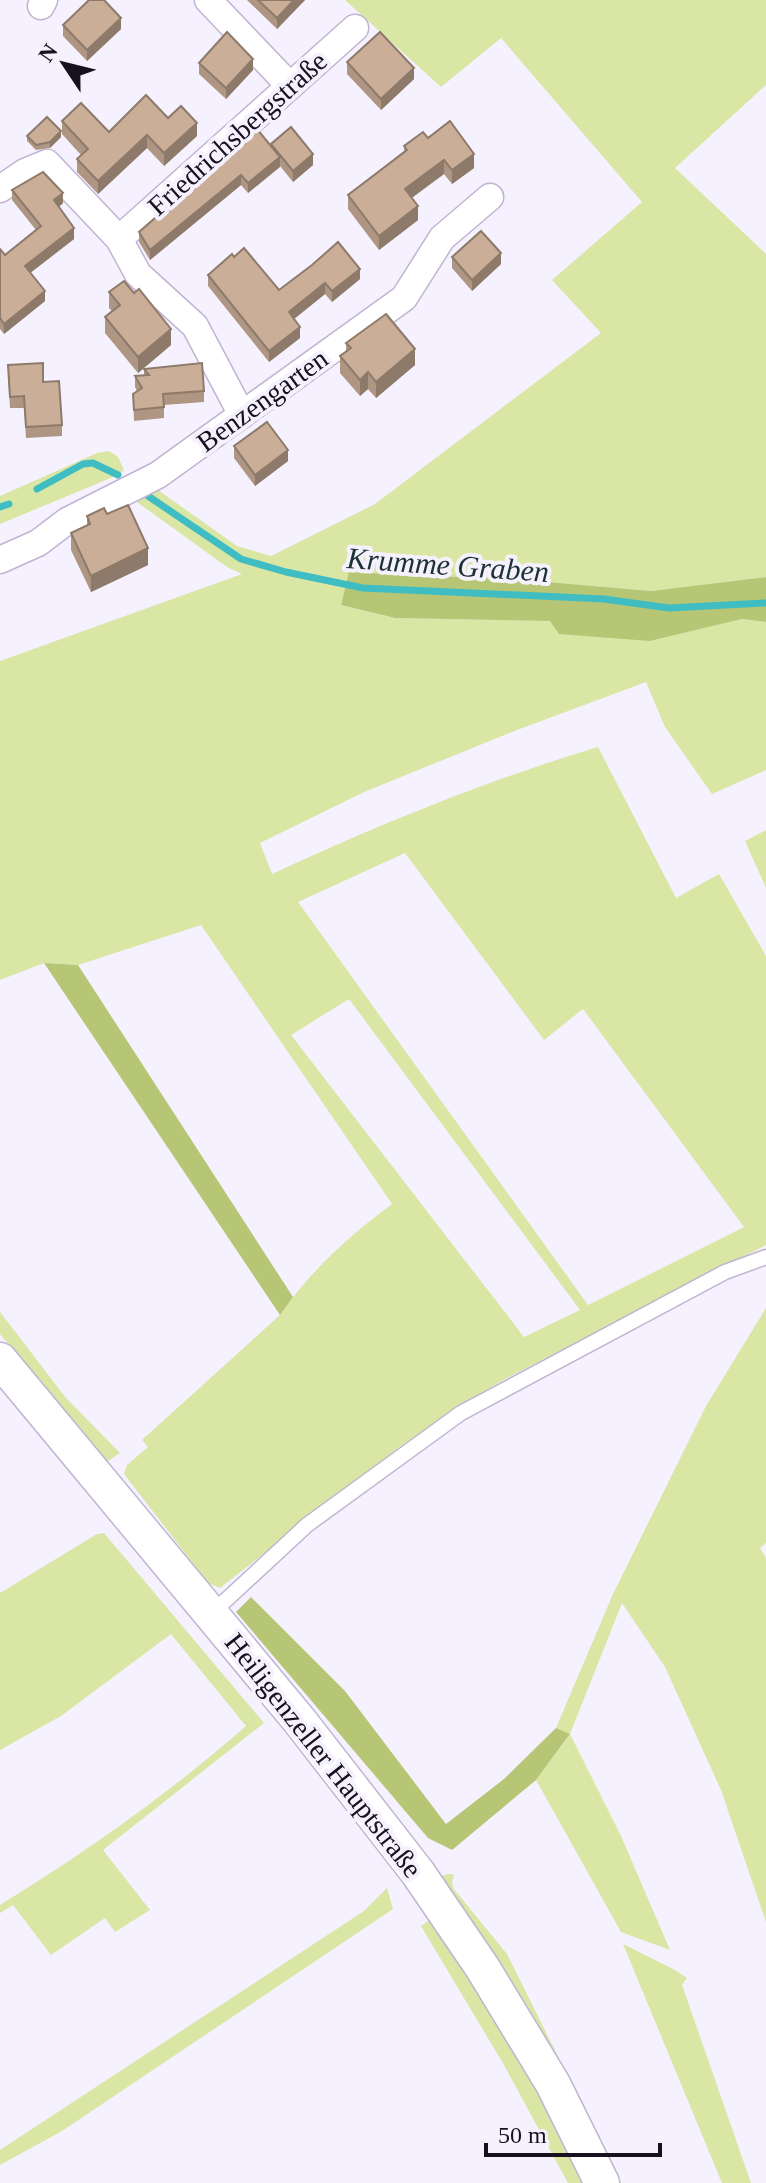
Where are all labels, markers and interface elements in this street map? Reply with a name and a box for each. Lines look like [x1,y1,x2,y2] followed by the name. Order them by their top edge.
[24,24,104,104] north arrow
[33,39,63,66] text: N
[142,45,333,222] street label: Friedrichsbergstraße
[191,343,334,458] street label: Benzengarten
[345,541,550,588] water label: Krumme Graben
[219,1627,428,1883] street label: Heiligenzeller Hauptstraße
[486,2107,660,2157] scale bar
[498,2122,547,2148] text: 50 m

